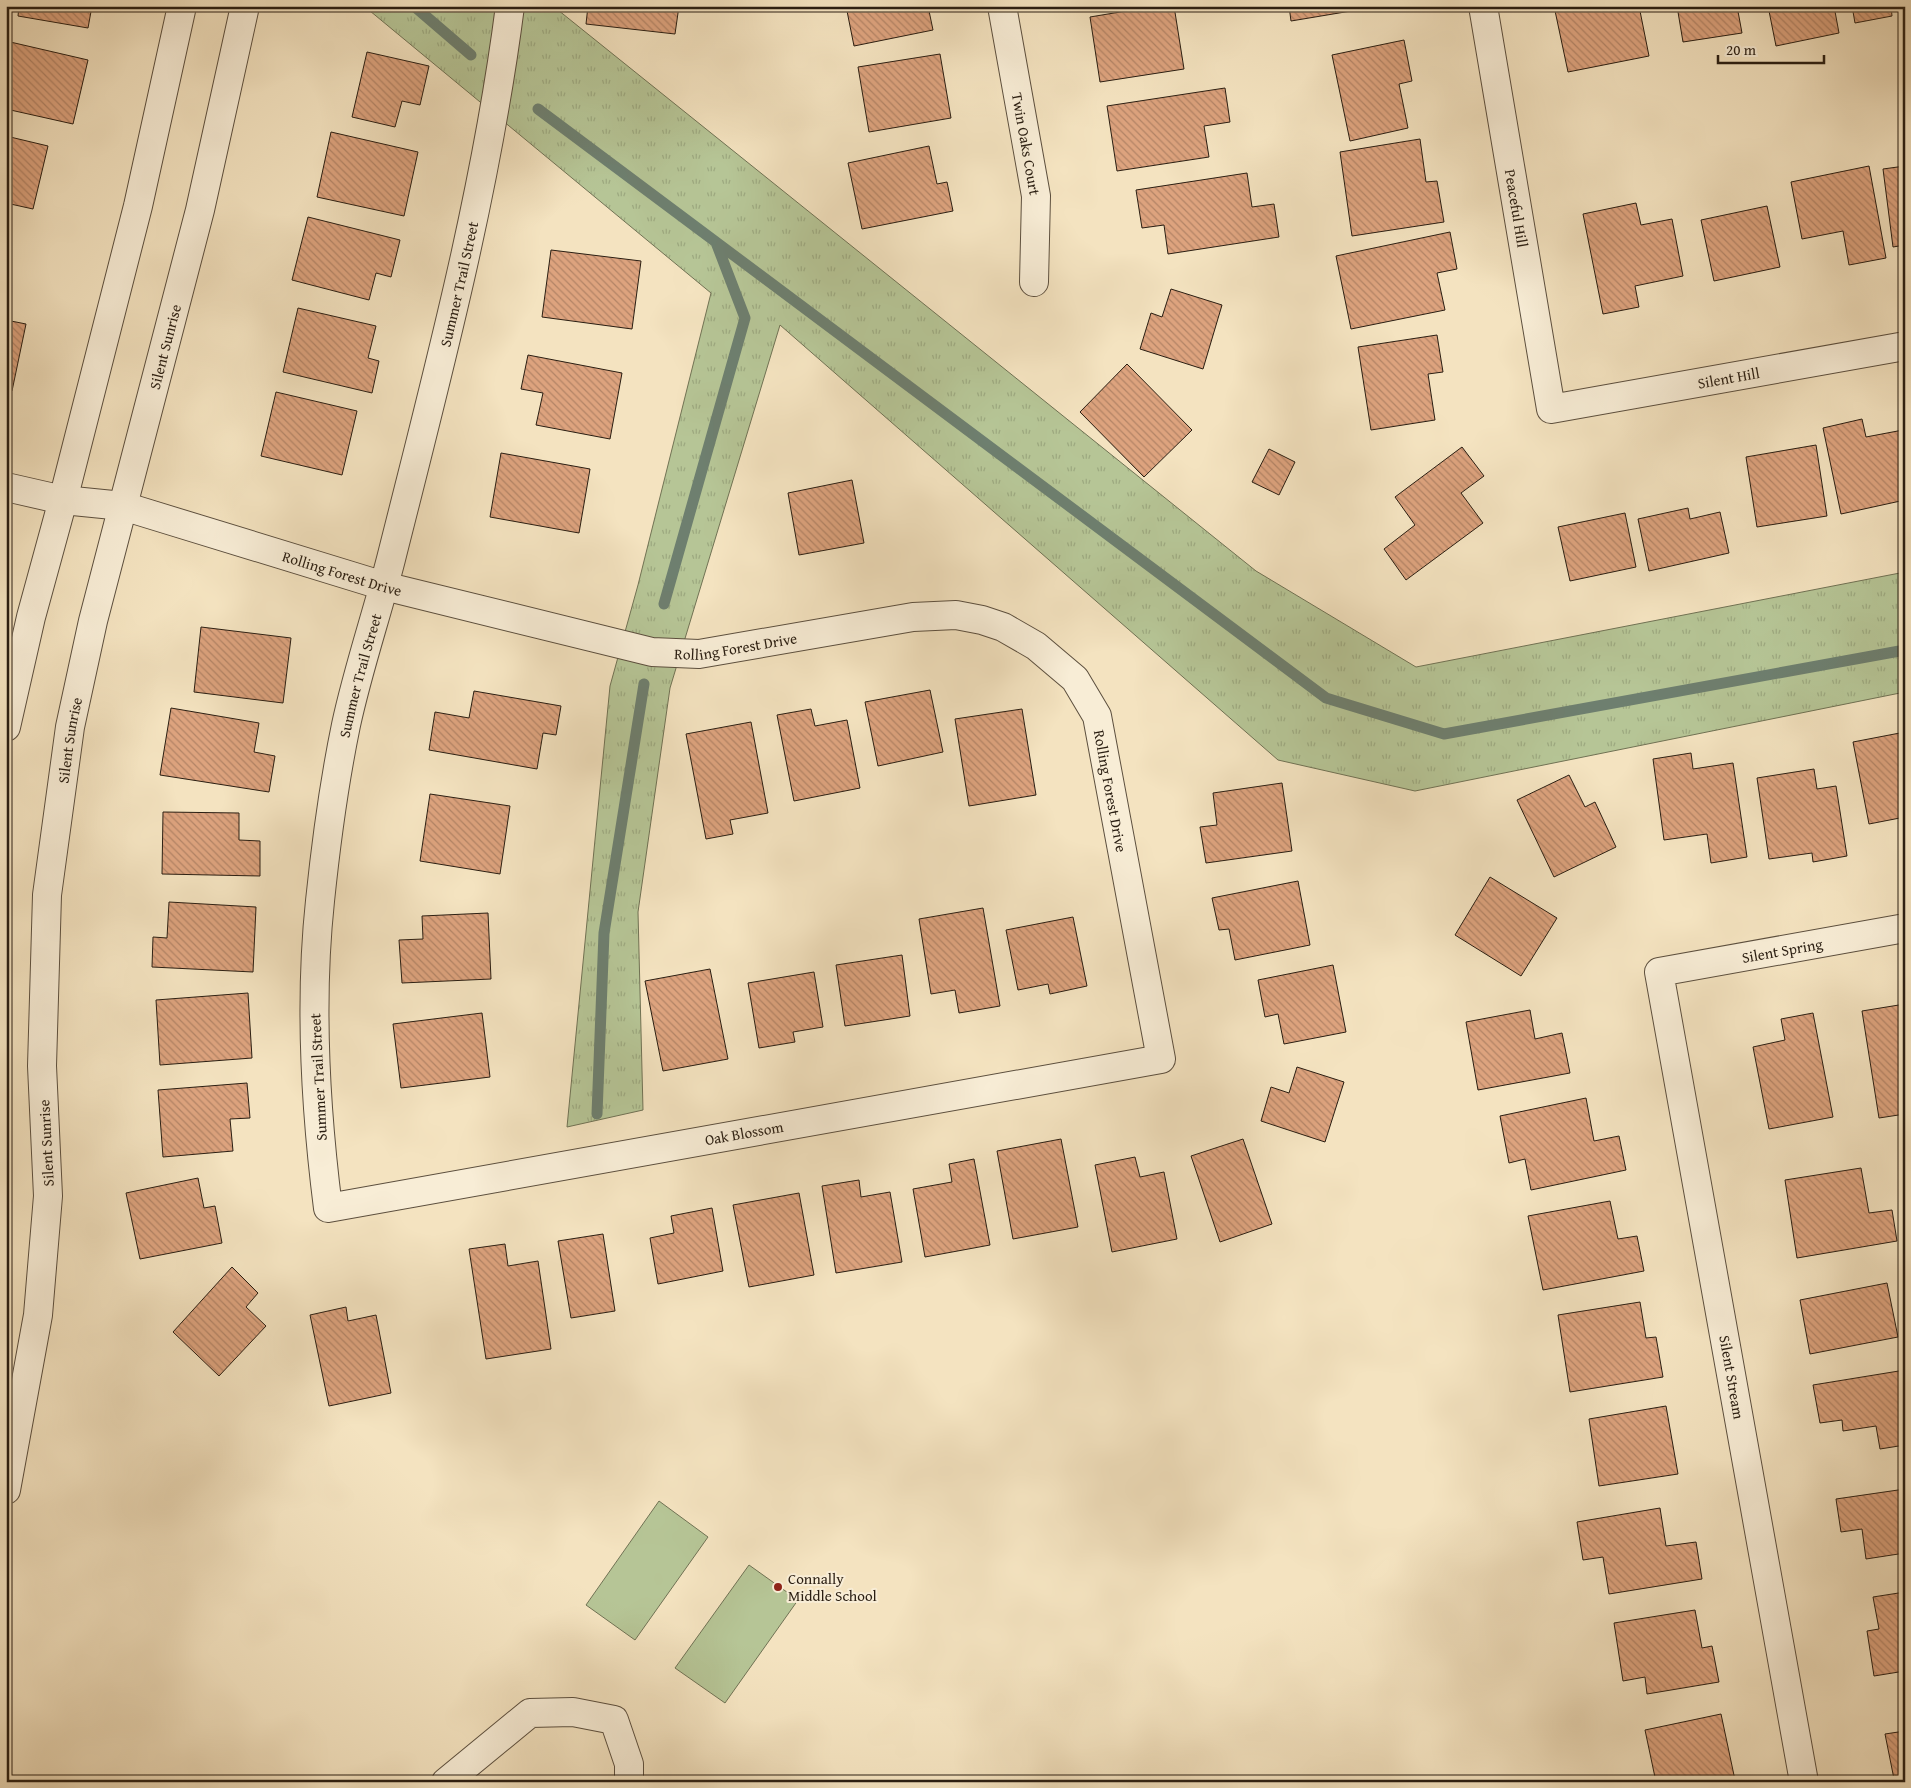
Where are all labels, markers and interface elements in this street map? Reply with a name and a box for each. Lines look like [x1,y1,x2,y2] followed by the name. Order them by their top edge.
[1718,32,1825,64] scale bar
[1726,39,1757,60] text: 20 m
[1007,91,1046,197] street label: Twin Oaks Court
[1500,167,1534,249] street label: Peaceful Hill
[434,219,483,349] street label: Summer Trail Street
[143,302,186,392] street label: Silent Sunrise
[1696,362,1761,393] street label: Silent Hill
[280,545,404,601] street label: Rolling Forest Drive
[333,610,386,739] street label: Summer Trail Street
[674,627,798,664] street label: Rolling Forest Drive
[52,695,87,785] street label: Silent Sunrise
[1089,728,1133,854] street label: Rolling Forest Drive
[1740,932,1825,967] street label: Silent Spring
[304,1012,332,1141] street label: Summer Trail Street
[33,1099,59,1187] street label: Silent Sunrise
[703,1116,786,1150] street label: Oak Blossom
[1714,1333,1750,1421] street label: Silent Stream
[788,1568,877,1606] place label: Connally Middle School
[772,1581,784,1593] marker: Connally Middle School

